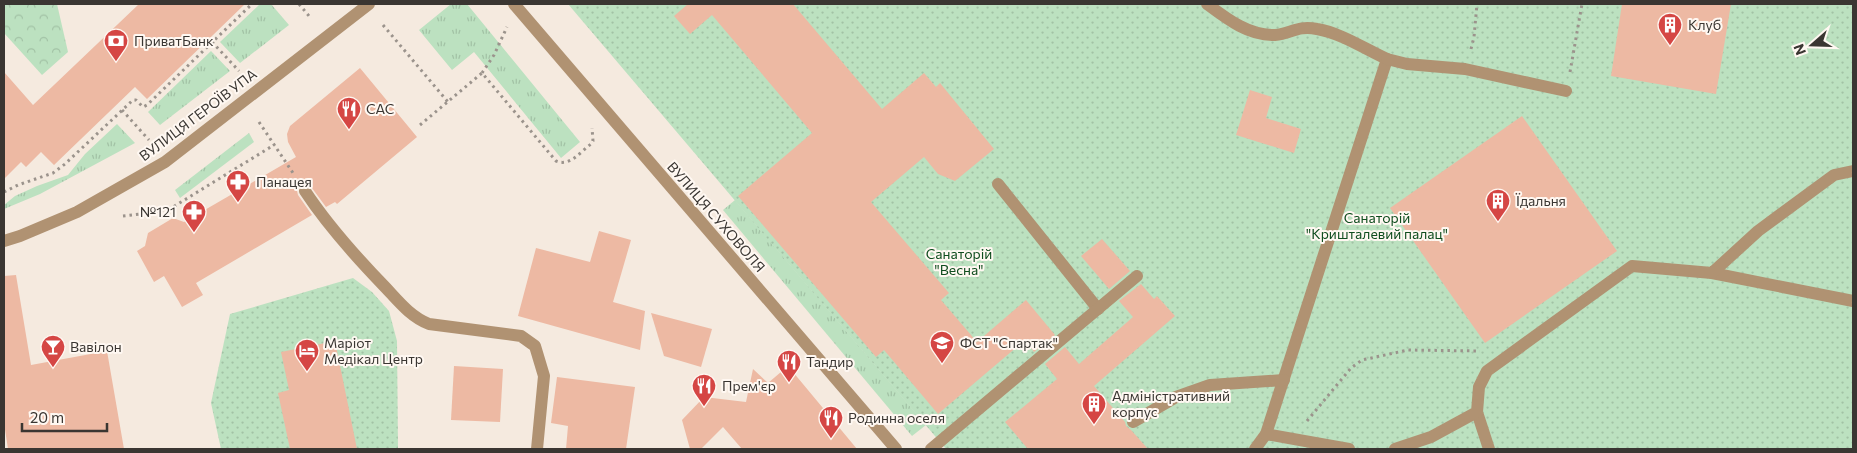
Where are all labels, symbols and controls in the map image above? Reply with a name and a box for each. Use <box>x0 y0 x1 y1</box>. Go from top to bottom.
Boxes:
building icon: Клуб <box>1657 12 1683 46</box>
place label: Клуб <box>1688 16 1721 33</box>
north arrow <box>1787 20 1837 70</box>
bank icon: ПриватБанк <box>103 28 129 62</box>
place label: ПриватБанк <box>134 32 214 49</box>
text: N <box>1790 42 1809 57</box>
street label: ВУЛИЦЯ ГЕРОЇВ УПА <box>136 65 260 164</box>
restaurant icon: САС <box>336 96 362 130</box>
place label: САС <box>366 100 394 117</box>
street label: ВУЛИЦЯ СУХОВОЛЯ <box>664 158 769 275</box>
pharmacy icon: Панацея <box>225 169 251 203</box>
place label: Панацея <box>256 173 312 190</box>
building icon: Їдальня <box>1485 188 1511 222</box>
place label: Їдальня <box>1515 192 1566 209</box>
pharmacy icon: №121 <box>181 199 207 233</box>
place label: №121 <box>140 203 176 220</box>
park label: Санаторій "Кришталевий палац" <box>1306 209 1448 242</box>
park label: Санаторій "Весна" <box>926 245 992 278</box>
school or university icon: ФСТ "Спартак" <box>929 330 955 364</box>
bar icon: Вавілон <box>40 334 66 368</box>
place label: Маріот Медікал Центр <box>324 334 423 367</box>
place label: ФСТ "Спартак" <box>960 334 1058 351</box>
place label: Вавілон <box>70 338 122 355</box>
hotel icon: Маріот Медікал Центр <box>294 338 320 372</box>
restaurant icon: Тандир <box>776 349 802 383</box>
place label: Тандир <box>806 353 853 370</box>
restaurant icon: Прем'єр <box>691 373 717 407</box>
place label: Прем'єр <box>722 377 776 394</box>
place label: Адміністративний корпус <box>1112 387 1230 420</box>
building icon: Адміністративний корпус <box>1081 391 1107 425</box>
scale bar <box>22 400 108 432</box>
restaurant icon: Родинна оселя <box>818 405 844 439</box>
text: 20 m <box>30 408 64 426</box>
place label: Родинна оселя <box>848 409 945 426</box>

